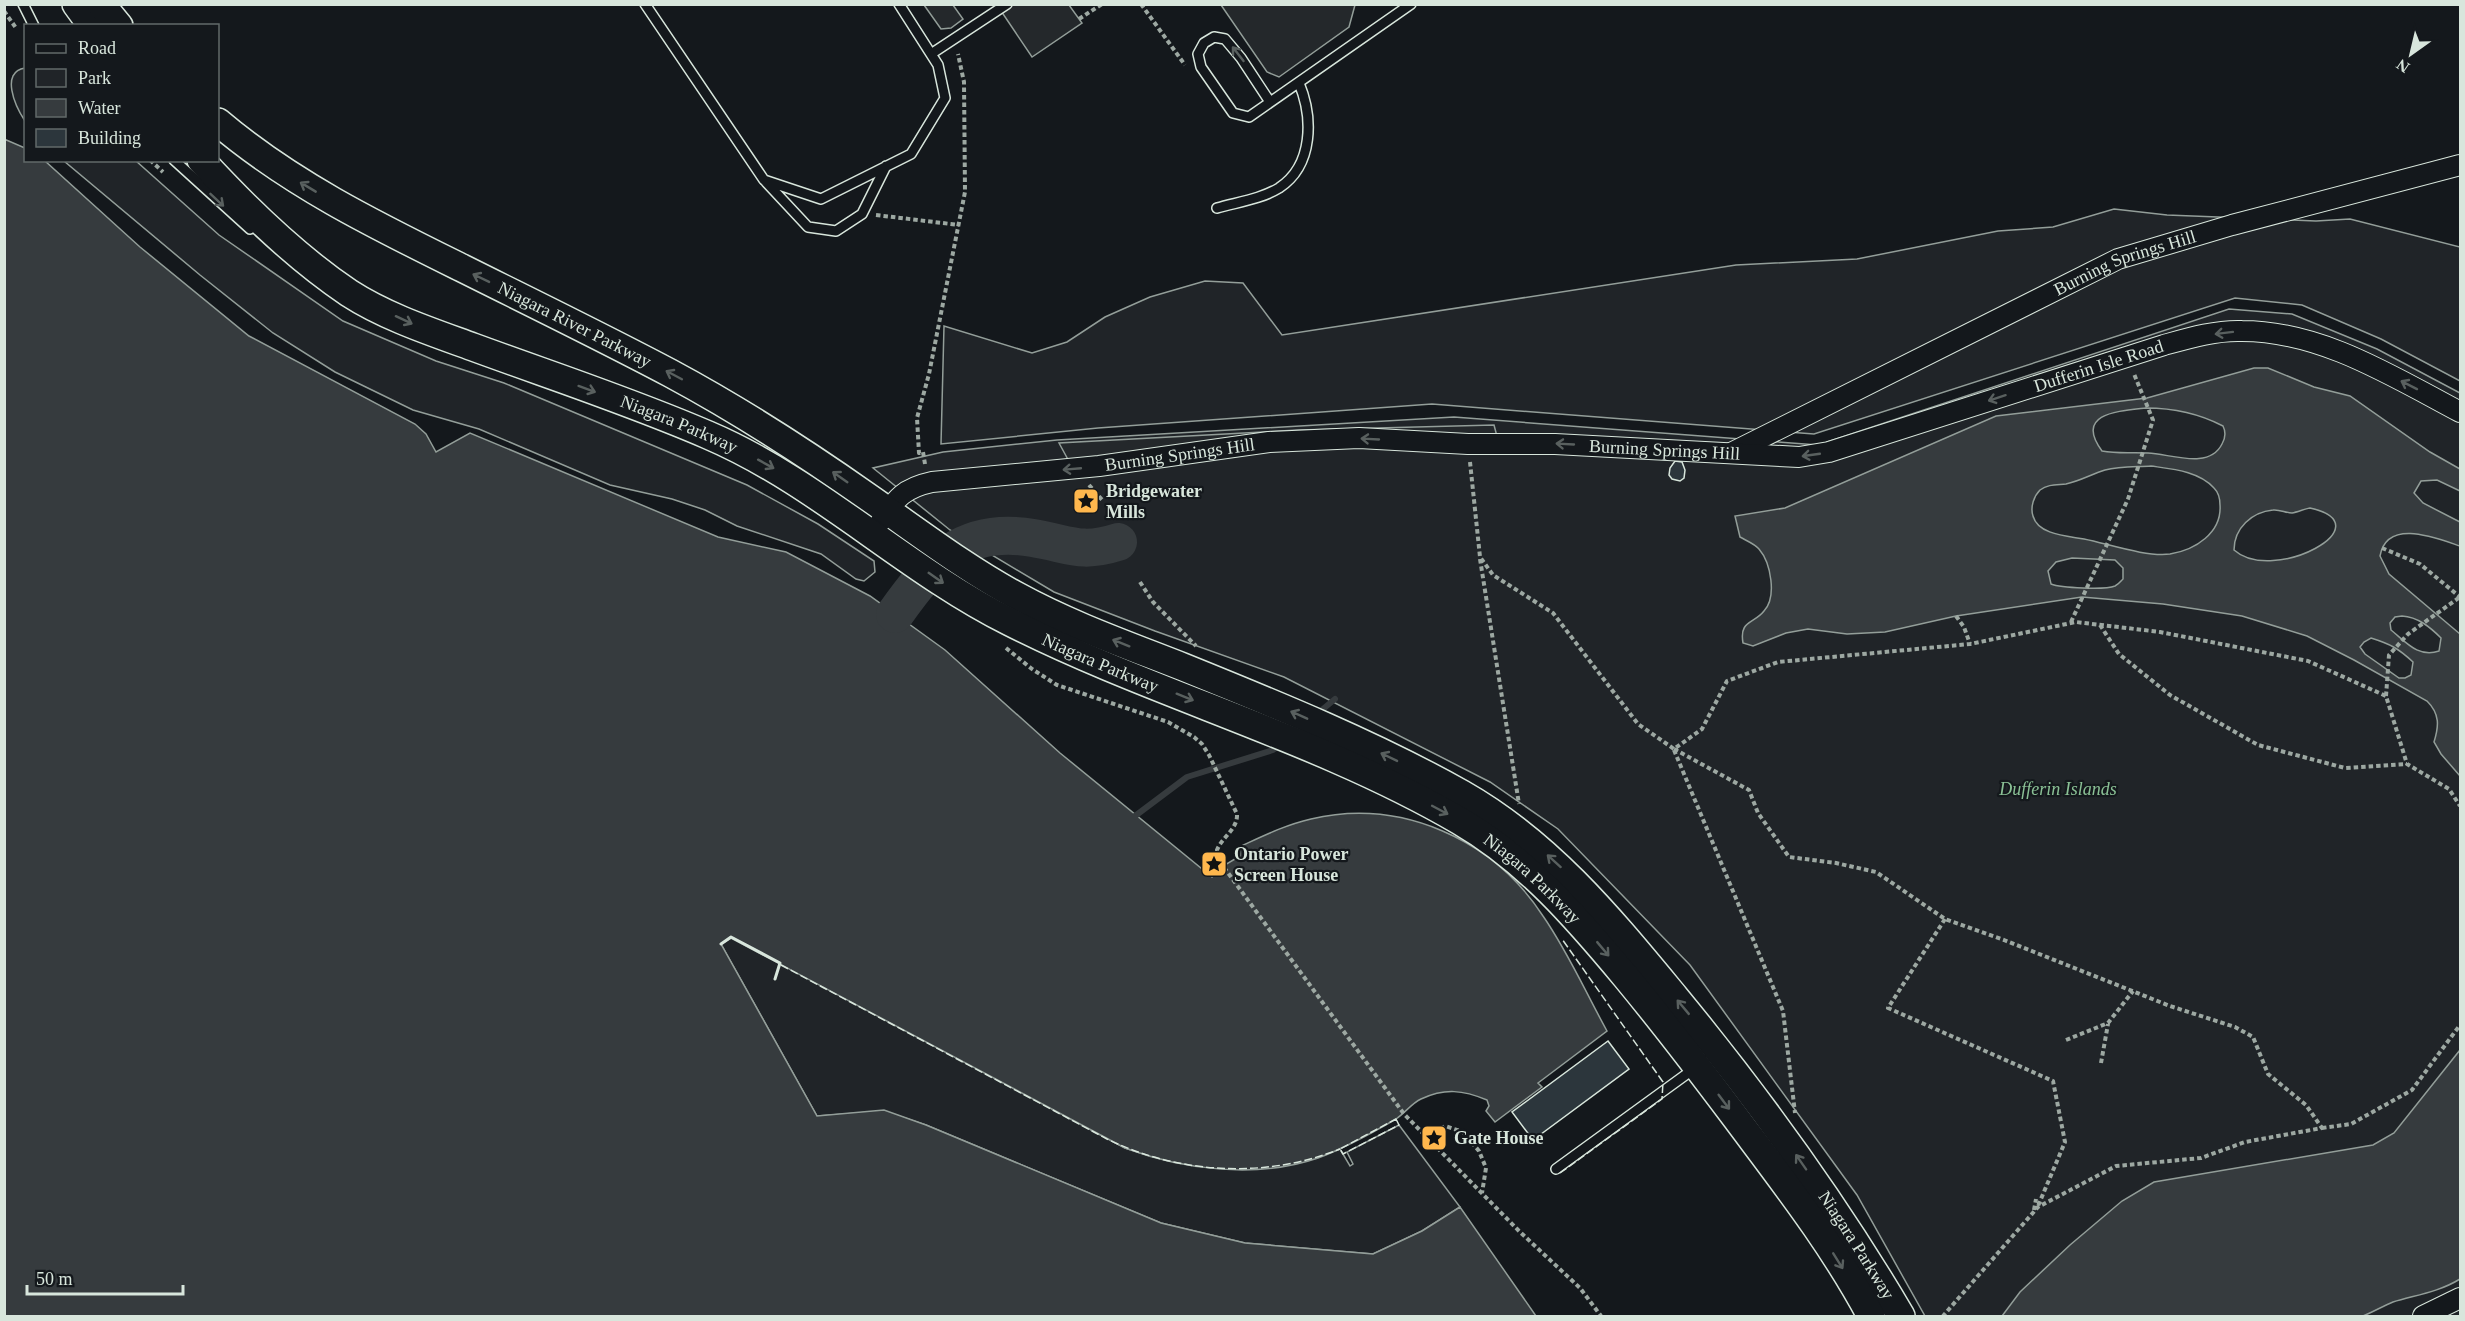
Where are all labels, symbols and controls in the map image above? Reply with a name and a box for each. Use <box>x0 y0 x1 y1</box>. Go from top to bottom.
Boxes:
legend <box>24 24 219 162</box>
north arrow <box>2381 24 2441 84</box>
text: Road <box>78 38 116 58</box>
one-way arrow <box>1231 46 1244 62</box>
text: N <box>2393 55 2412 76</box>
text: Park <box>78 68 111 88</box>
text: Water <box>78 98 121 118</box>
text: Building <box>78 128 141 148</box>
one-way arrow <box>300 181 317 193</box>
one-way arrow <box>209 193 224 207</box>
street label: Burning Springs Hill <box>2051 226 2198 300</box>
one-way arrow <box>472 271 490 283</box>
street label: Niagara River Parkway <box>495 278 655 371</box>
one-way arrow <box>395 314 413 326</box>
one-way arrow <box>2215 327 2235 338</box>
street label: Dufferin Isle Road <box>2031 336 2166 396</box>
one-way arrow <box>665 369 683 380</box>
one-way arrow <box>2400 379 2418 390</box>
one-way arrow <box>577 384 595 395</box>
street label: Niagara Parkway <box>618 391 741 457</box>
one-way arrow <box>1988 394 2007 405</box>
one-way arrow <box>1361 433 1381 444</box>
street label: Burning Springs Hill <box>1104 434 1256 475</box>
street label: Burning Springs Hill <box>1589 436 1741 464</box>
one-way arrow <box>1556 439 1576 450</box>
one-way arrow <box>1801 449 1821 460</box>
one-way arrow <box>757 458 774 470</box>
one-way arrow <box>1063 464 1083 475</box>
one-way arrow <box>832 471 848 483</box>
place label: Bridgewater Mills <box>1106 481 1202 522</box>
place icon: Bridgewater Mills <box>1071 486 1101 516</box>
one-way arrow <box>927 572 944 584</box>
street label: Niagara Parkway <box>1039 629 1161 696</box>
one-way arrow <box>1112 636 1131 647</box>
one-way arrow <box>1176 692 1194 703</box>
one-way arrow <box>1291 709 1309 721</box>
one-way arrow <box>1381 751 1399 763</box>
park label: Dufferin Islands <box>1998 779 2117 799</box>
one-way arrow <box>1431 805 1449 816</box>
street label: Niagara Parkway <box>1480 829 1585 928</box>
place label: Ontario Power Screen House <box>1234 844 1348 885</box>
place icon: Ontario Power Screen House <box>1199 849 1229 879</box>
one-way arrow <box>1546 854 1561 868</box>
one-way arrow <box>1597 941 1610 957</box>
one-way arrow <box>1676 999 1689 1015</box>
one-way arrow <box>1718 1094 1731 1110</box>
place icon: Gate House <box>1419 1123 1449 1153</box>
place label: Gate House <box>1454 1128 1544 1148</box>
one-way arrow <box>1795 1154 1807 1170</box>
street label: Niagara Parkway <box>1814 1187 1899 1303</box>
one-way arrow <box>1832 1252 1844 1269</box>
scale bar <box>27 1258 183 1296</box>
text: 50 m <box>36 1269 73 1289</box>

